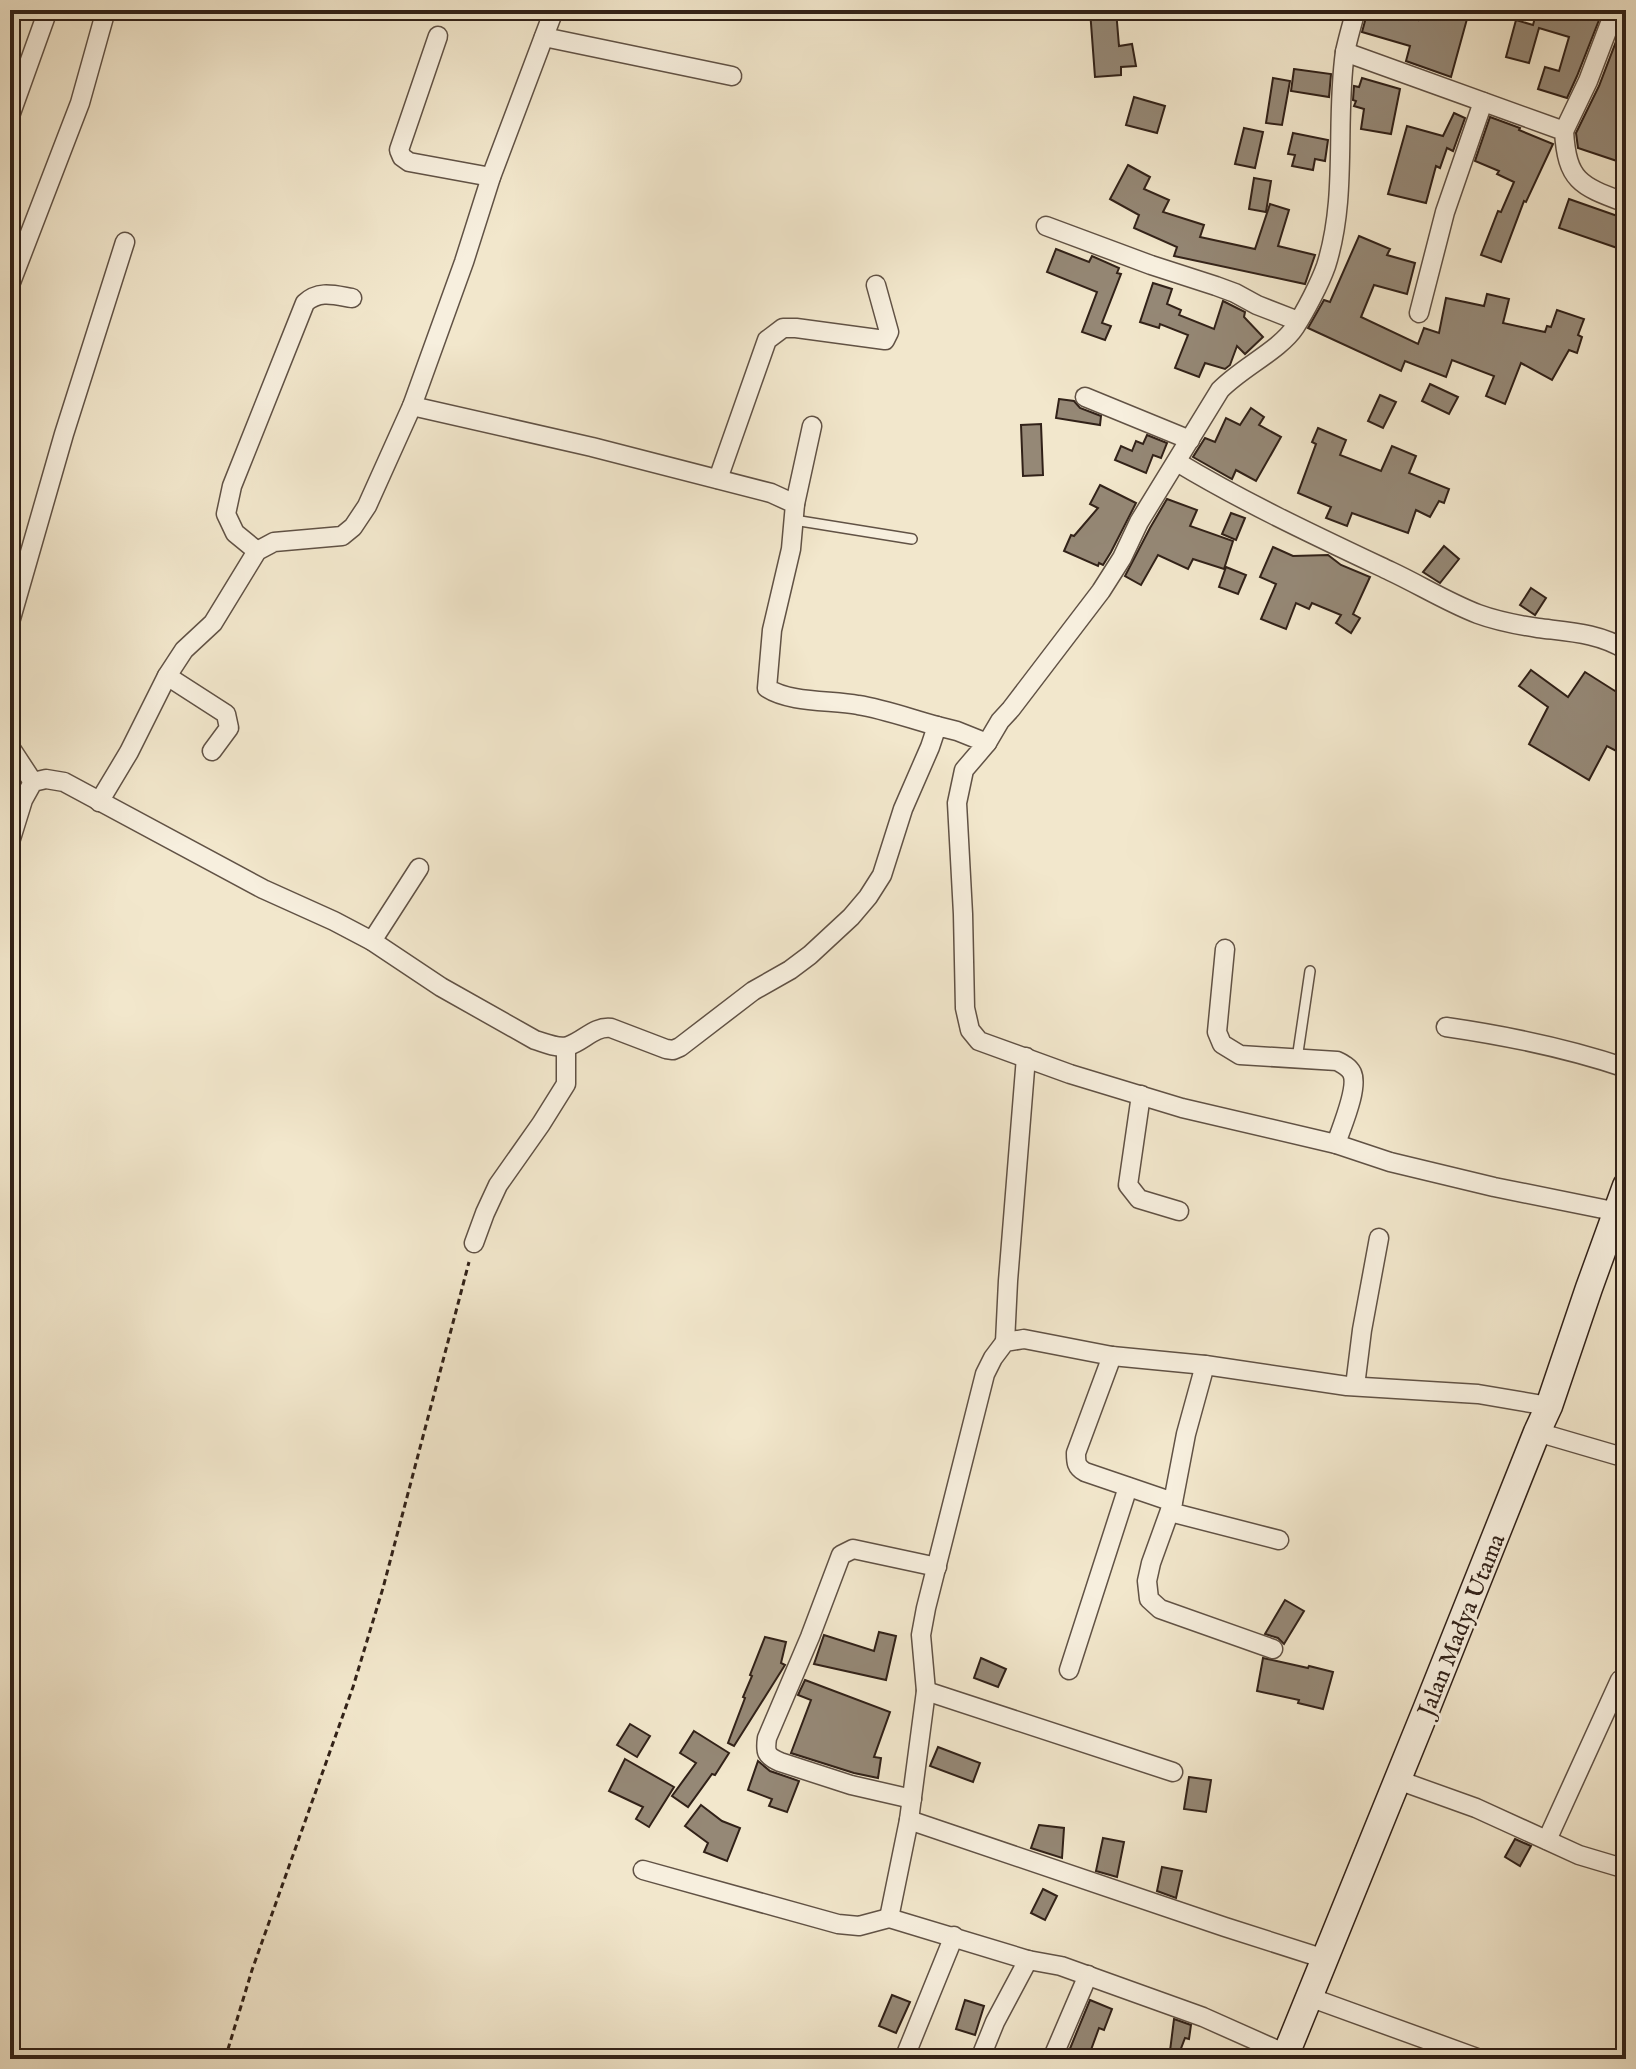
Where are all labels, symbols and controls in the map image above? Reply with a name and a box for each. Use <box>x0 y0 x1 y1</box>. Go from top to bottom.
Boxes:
street label: Jalan Madya Utama <box>1410 1529 1513 1724</box>

